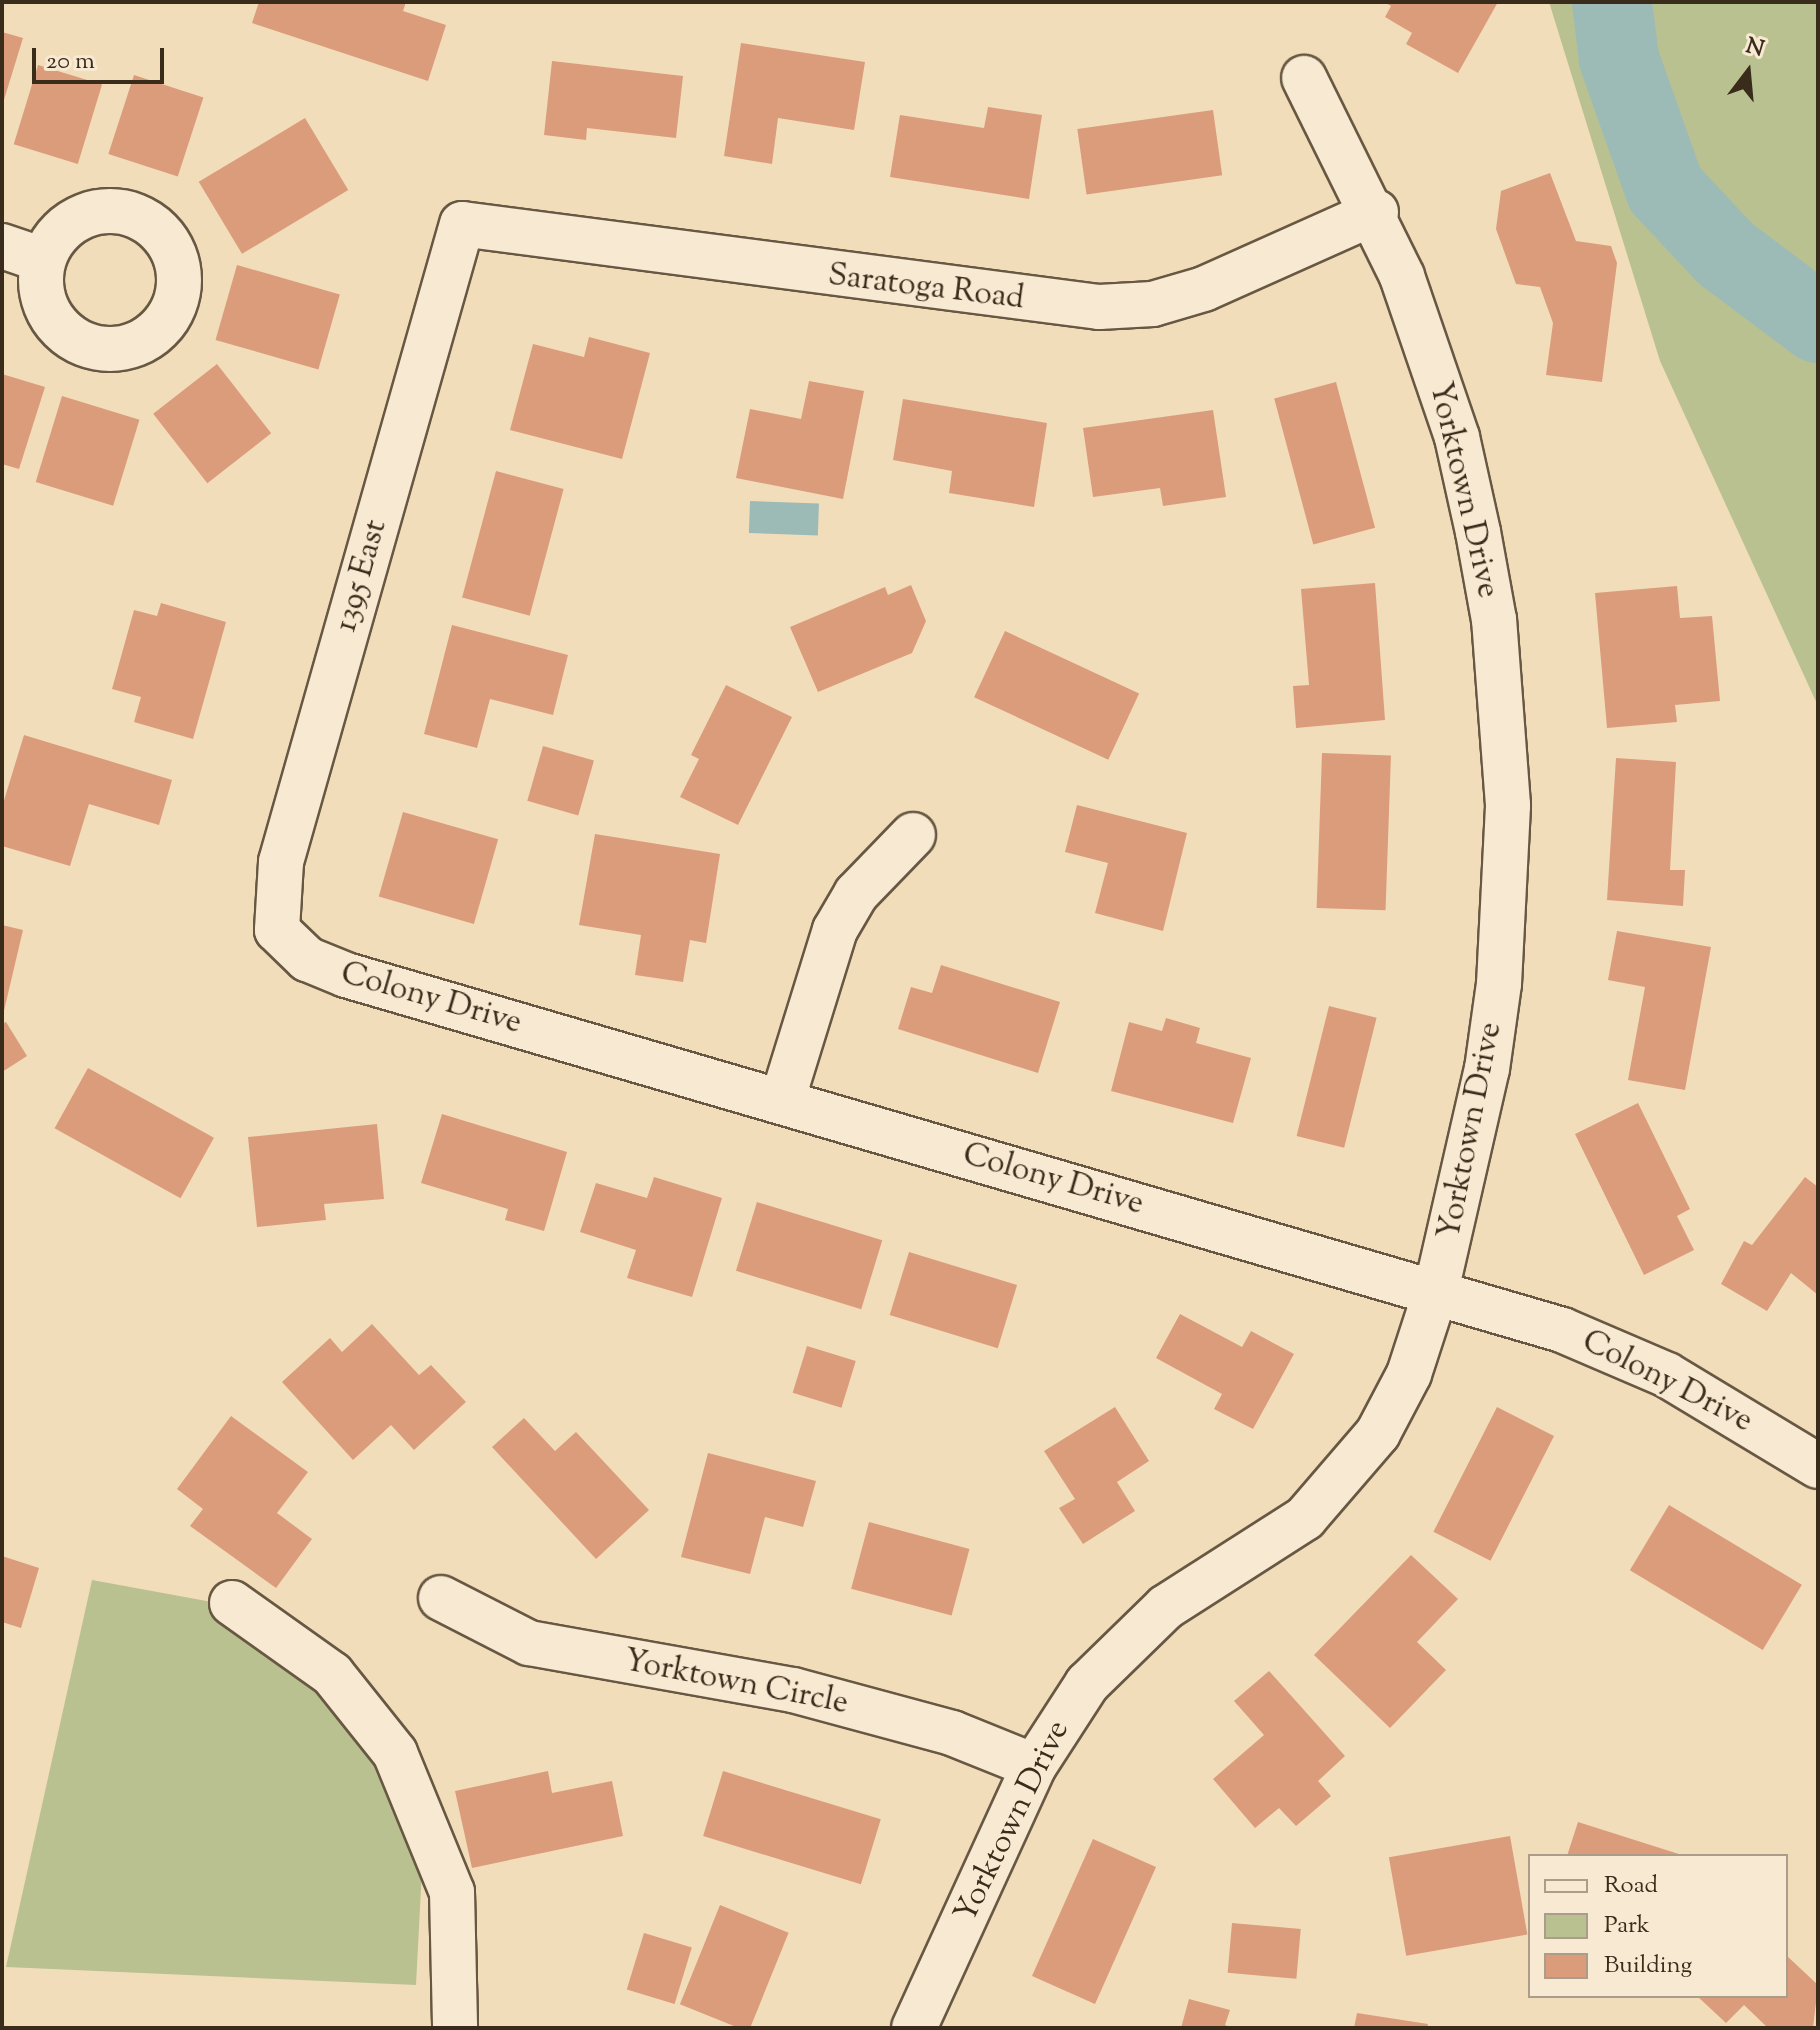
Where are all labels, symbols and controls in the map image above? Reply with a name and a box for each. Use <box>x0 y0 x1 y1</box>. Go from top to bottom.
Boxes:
text: N <box>1742 31 1767 67</box>
scale bar <box>36 32 168 82</box>
north arrow <box>1708 32 1788 112</box>
text: 20 m <box>46 45 95 79</box>
street label: Saratoga Road <box>826 257 1026 319</box>
street label: Yorktown Drive <box>1420 378 1506 602</box>
street label: 1395 East <box>328 516 396 636</box>
street label: Colony Drive <box>336 955 526 1043</box>
street label: Yorktown Drive <box>1431 1019 1511 1243</box>
street label: Colony Drive <box>958 1136 1148 1224</box>
street label: Colony Drive <box>1575 1323 1759 1441</box>
street label: Yorktown Circle <box>621 1642 851 1724</box>
street label: Yorktown Drive <box>947 1715 1079 1929</box>
legend <box>1528 1854 1788 1998</box>
text: Road <box>1604 1869 1658 1903</box>
text: Park <box>1604 1909 1650 1943</box>
text: Building <box>1604 1949 1692 1983</box>

